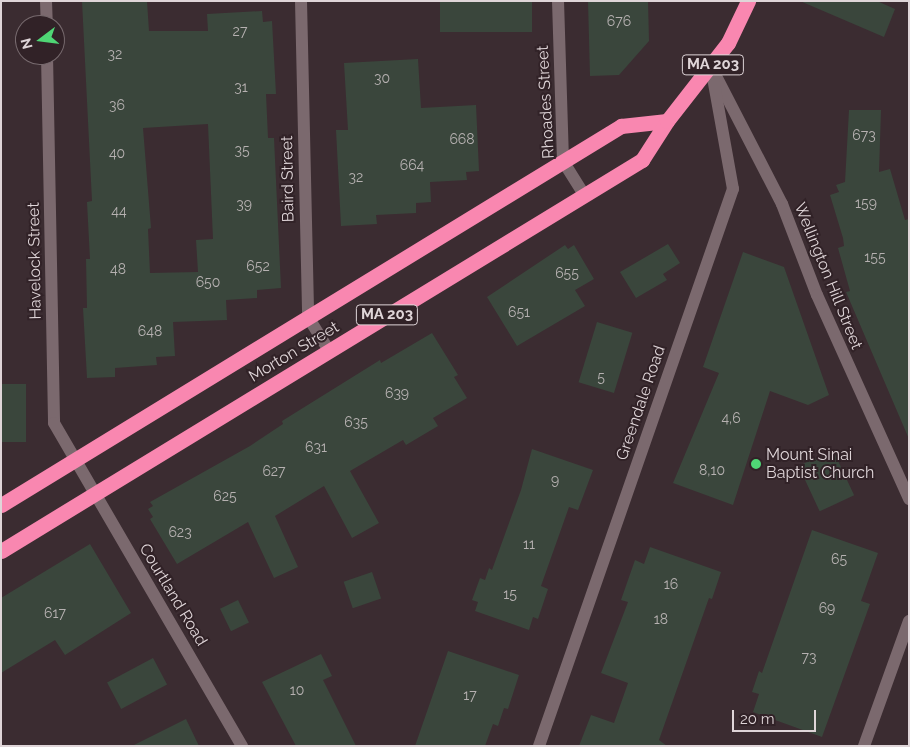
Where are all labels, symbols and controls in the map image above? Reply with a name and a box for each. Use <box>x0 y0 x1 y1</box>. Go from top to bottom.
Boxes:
house number: 676 <box>607 13 631 29</box>
north arrow <box>15 15 65 65</box>
house number: 27 <box>233 23 247 39</box>
text: N <box>17 36 36 51</box>
street label: Rhoades Street <box>533 45 559 159</box>
house number: 32 <box>108 46 122 62</box>
road number: MA 203 <box>680 52 746 78</box>
house number: 30 <box>374 70 390 86</box>
house number: 31 <box>234 79 248 95</box>
house number: 36 <box>109 97 125 113</box>
house number: 673 <box>852 127 876 143</box>
house number: 668 <box>449 131 475 147</box>
street label: Baird Street <box>278 136 298 222</box>
house number: 35 <box>234 142 250 158</box>
house number: 40 <box>109 145 125 161</box>
house number: 664 <box>400 157 424 173</box>
house number: 32 <box>349 169 363 185</box>
house number: 159 <box>855 195 877 211</box>
house number: 39 <box>236 196 252 212</box>
street label: Wellington Hill Street <box>790 200 866 352</box>
street label: Havelock Street <box>24 202 46 320</box>
house number: 44 <box>111 203 127 219</box>
house number: 155 <box>864 249 886 265</box>
house number: 652 <box>246 258 270 274</box>
house number: 48 <box>110 261 126 277</box>
house number: 655 <box>555 265 579 281</box>
house number: 650 <box>196 274 220 290</box>
road number: MA 203 <box>354 302 420 328</box>
house number: 651 <box>508 304 530 320</box>
street label: Morton Street <box>246 318 342 386</box>
house number: 648 <box>138 323 162 339</box>
street label: Greendale Road <box>612 343 670 463</box>
house number: 5 <box>597 369 605 385</box>
house number: 639 <box>385 385 409 401</box>
house number: 4,6 <box>721 410 741 426</box>
house number: 635 <box>344 414 368 430</box>
house number: 631 <box>305 439 327 455</box>
place label: Mount Sinai Baptist Church <box>766 445 874 483</box>
marker: Mount Sinai Baptist Church <box>750 458 762 470</box>
house number: 8,10 <box>699 462 725 478</box>
house number: 627 <box>262 463 286 479</box>
house number: 9 <box>551 472 559 488</box>
house number: 625 <box>213 488 237 504</box>
house number: 623 <box>168 524 192 540</box>
house number: 11 <box>523 536 535 552</box>
street label: Courtland Road <box>135 540 211 650</box>
house number: 65 <box>831 551 847 567</box>
house number: 16 <box>664 576 678 592</box>
house number: 15 <box>503 586 517 602</box>
house number: 69 <box>819 600 835 616</box>
house number: 617 <box>44 605 66 621</box>
house number: 18 <box>654 611 668 627</box>
house number: 73 <box>802 649 816 665</box>
house number: 10 <box>290 682 304 698</box>
house number: 17 <box>463 687 477 703</box>
scale bar <box>735 700 819 732</box>
text: 20 m <box>740 710 775 728</box>

